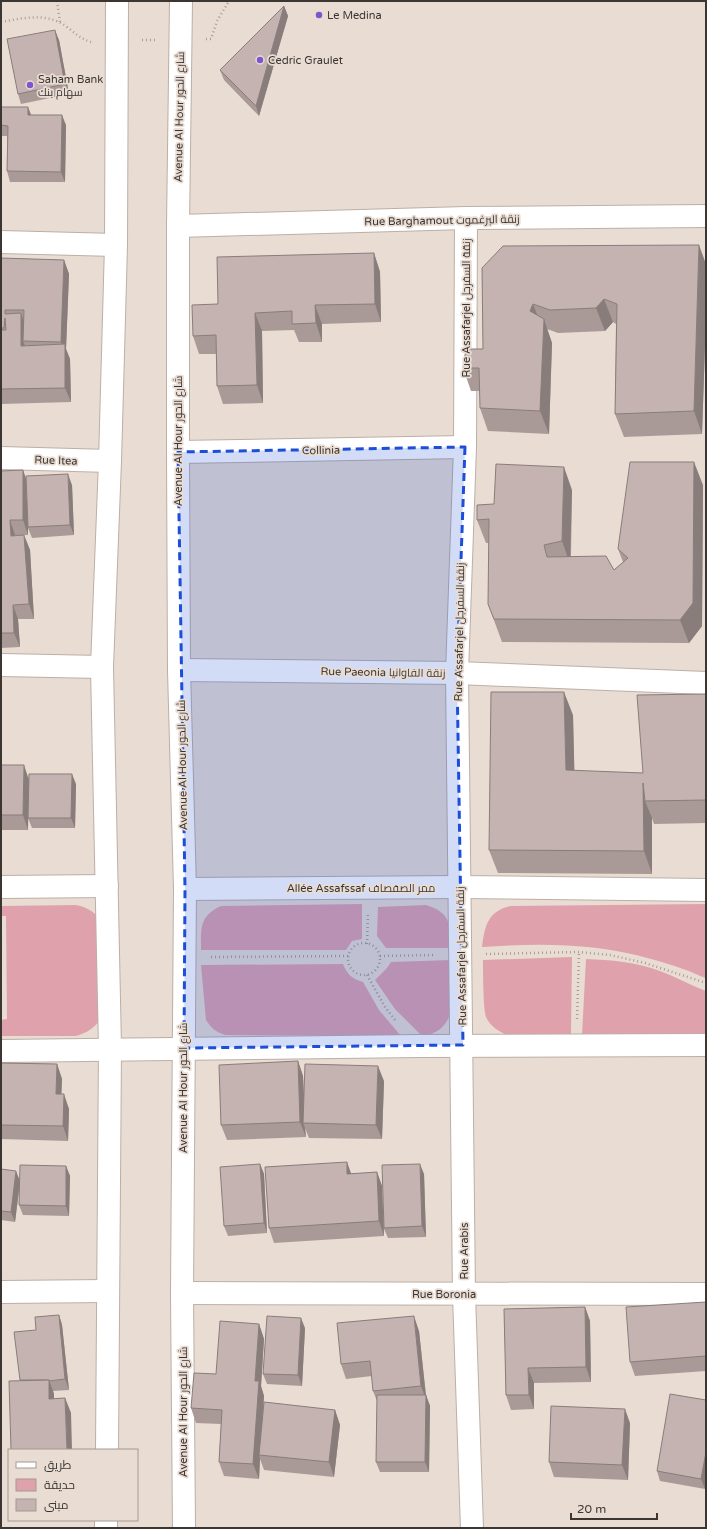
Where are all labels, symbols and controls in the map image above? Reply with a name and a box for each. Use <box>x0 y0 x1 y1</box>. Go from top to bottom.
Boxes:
place label: Le Medina <box>327 9 382 22</box>
marker: Le Medina <box>314 10 324 20</box>
street label: Avenue Al Hour شارع الحور <box>172 52 188 182</box>
place label: Cedric Graulet <box>268 54 343 67</box>
marker: Cedric Graulet <box>255 55 265 65</box>
place label: Saham Bank سهام بنك <box>38 73 103 100</box>
marker: Saham Bank سهام بنك <box>25 80 35 90</box>
street label: Rue Barghamout زنقة البرغموت <box>364 213 520 228</box>
street label: Rue Assafarjel زنقة السفرجل <box>460 238 473 378</box>
street label: Avenue Al Hour شارع الحور <box>172 376 186 506</box>
street label: Collinia <box>302 444 340 457</box>
street label: Rue Itea <box>34 453 78 468</box>
street label: Rue Assafarjel زنقة السفرجل <box>452 562 467 702</box>
street label: Rue Paeonia زنقة الفاوانيا <box>320 665 446 680</box>
street label: Avenue Al Hour شارع الحور <box>175 700 191 830</box>
street label: Allée Assafssaf ممر الصفصاف <box>287 882 435 895</box>
street label: Rue Assafarjel زنقة السفرجل <box>454 886 469 1026</box>
street label: Avenue Al Hour شارع الحور <box>177 1023 191 1153</box>
street label: Rue Arabis <box>458 1222 471 1280</box>
street label: Rue Boronia <box>412 1288 476 1301</box>
street label: Avenue Al Hour شارع الحور <box>177 1347 191 1477</box>
legend <box>8 1449 138 1521</box>
text: طريق <box>44 1458 72 1472</box>
text: حديقة <box>44 1478 75 1492</box>
scale bar <box>571 1495 657 1521</box>
text: مبنى <box>44 1498 69 1512</box>
text: 20 m <box>577 1502 606 1516</box>

